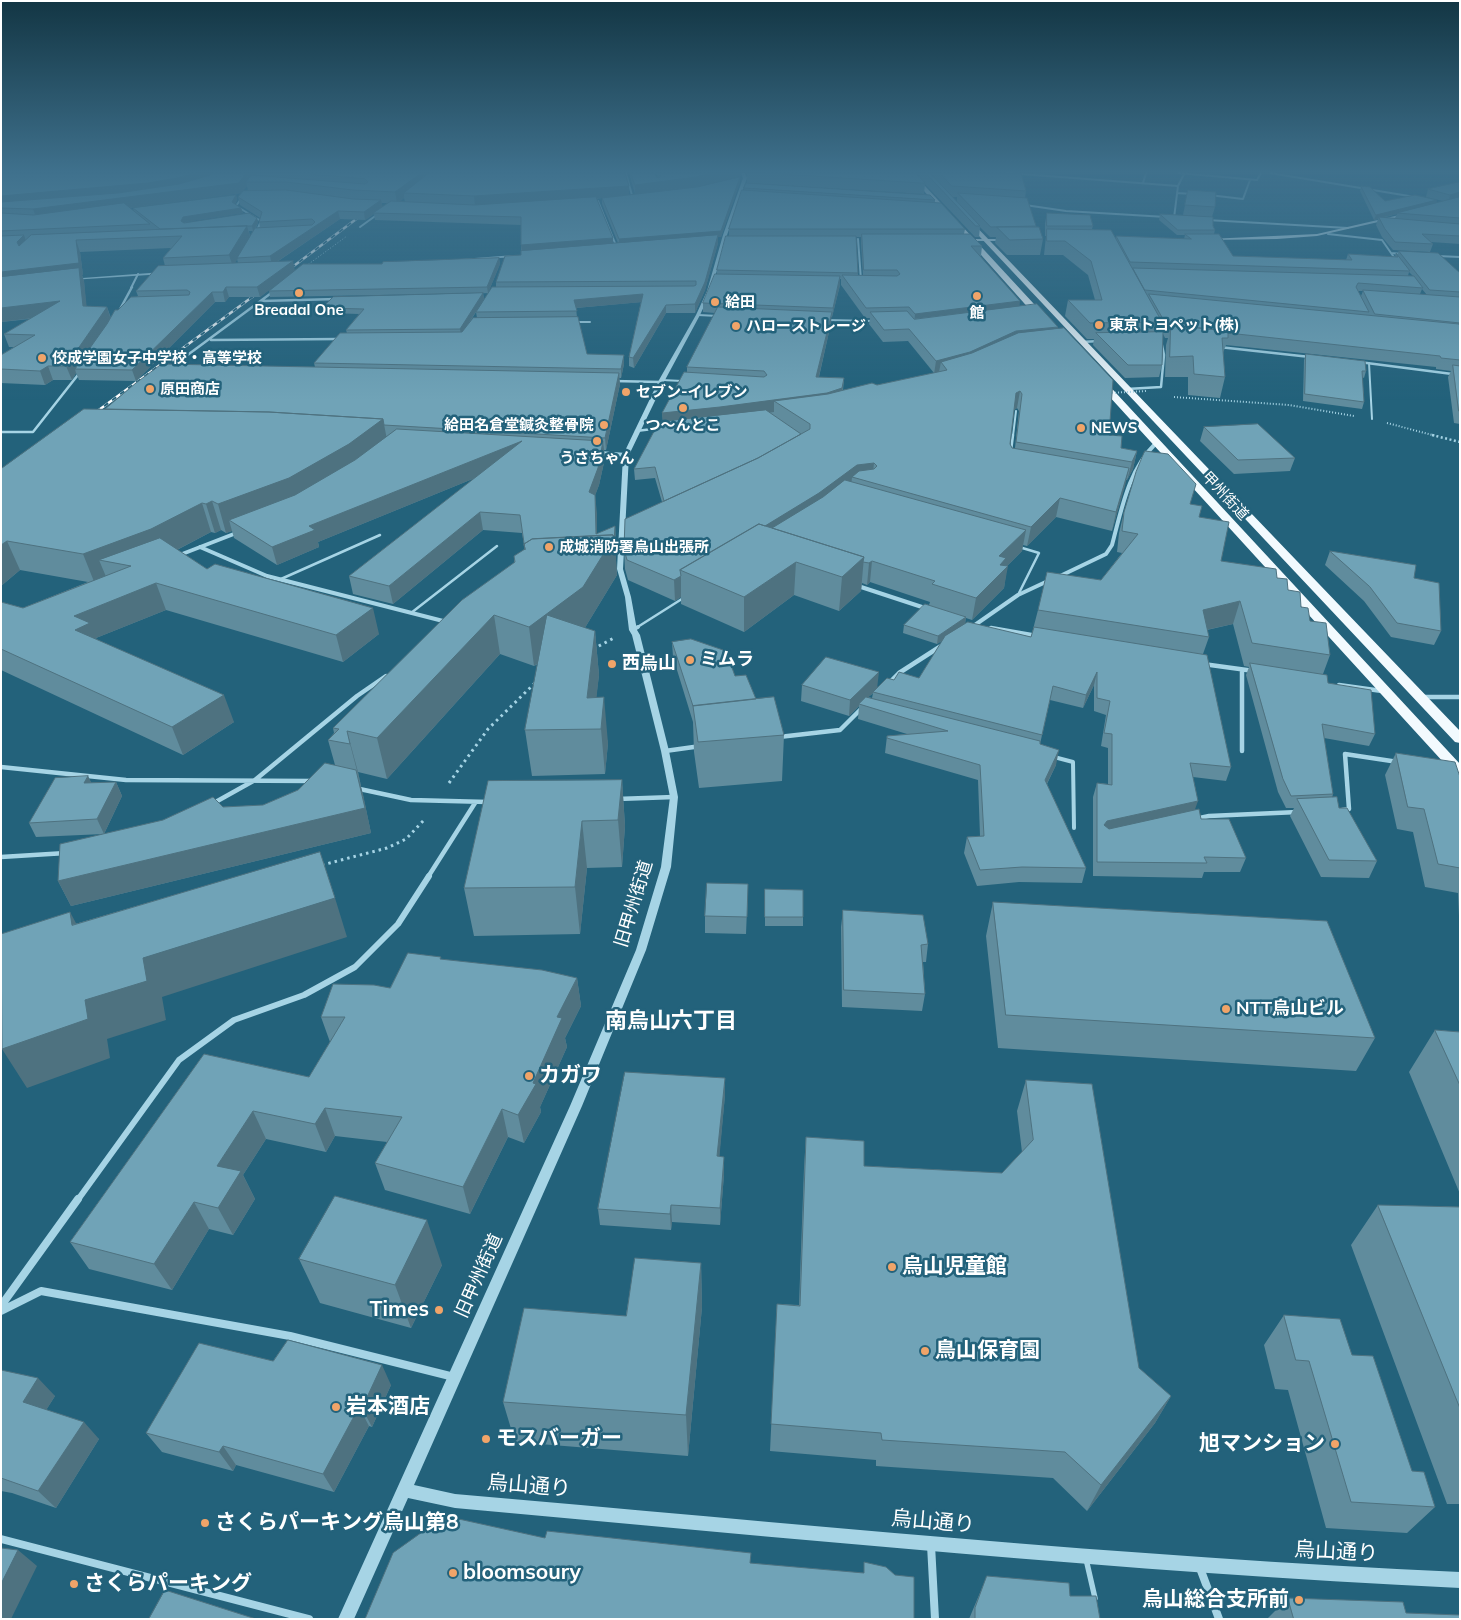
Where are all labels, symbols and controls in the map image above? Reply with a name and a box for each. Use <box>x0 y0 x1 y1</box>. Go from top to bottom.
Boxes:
marker: Breadal One <box>293 287 305 299</box>
marker: 館 <box>971 290 983 302</box>
place label: 給田 <box>725 293 755 311</box>
marker: 給田 <box>709 296 721 308</box>
place label: Breadal One <box>254 301 344 319</box>
place label: 館 <box>970 304 984 322</box>
place label: 東京トヨペット(株) <box>1109 316 1240 334</box>
place label: ハローストレージ <box>746 317 866 335</box>
marker: 東京トヨペット(株) <box>1093 319 1105 331</box>
marker: ハローストレージ <box>730 320 742 332</box>
place label: 佼成学園女子中学校・高等学校 <box>52 349 262 367</box>
marker: 佼成学園女子中学校・高等学校 <box>36 352 48 364</box>
place label: 原田商店 <box>160 380 220 398</box>
marker: 原田商店 <box>144 383 156 395</box>
place label: セブン-イレブン <box>636 383 748 401</box>
marker: セブン-イレブン <box>620 386 632 398</box>
marker: つ～んとこ <box>677 402 689 414</box>
place label: 給田名倉堂鍼灸整骨院 <box>444 416 594 434</box>
place label: つ～んとこ <box>646 416 720 434</box>
marker: 給田名倉堂鍼灸整骨院 <box>598 419 610 431</box>
place label: NEWS <box>1091 419 1137 437</box>
marker: NEWS <box>1075 422 1087 434</box>
marker: うさちゃん <box>591 435 603 447</box>
place label: うさちゃん <box>560 449 634 467</box>
street label: 甲州街道 <box>1198 468 1252 524</box>
place label: 成城消防署烏山出張所 <box>559 538 709 556</box>
marker: 成城消防署烏山出張所 <box>543 541 555 553</box>
place label: ミムラ <box>700 649 754 671</box>
place label: 西烏山 <box>622 653 676 675</box>
marker: ミムラ <box>684 654 696 666</box>
marker: 西烏山 <box>606 658 618 670</box>
street label: 旧甲州街道 <box>611 858 657 950</box>
place label: NTT烏山ビル <box>1236 998 1344 1020</box>
marker: NTT烏山ビル <box>1220 1003 1232 1015</box>
district label: 南烏山六丁目 <box>605 1008 737 1034</box>
place label: カガワ <box>539 1063 602 1089</box>
marker: カガワ <box>523 1070 535 1082</box>
street label: 旧甲州街道 <box>451 1230 507 1322</box>
place label: 烏山児童館 <box>902 1254 1007 1280</box>
marker: 烏山児童館 <box>886 1261 898 1273</box>
place label: Times <box>370 1297 429 1323</box>
marker: Times <box>433 1304 445 1316</box>
place label: 鳥山保育園 <box>935 1338 1040 1364</box>
marker: 鳥山保育園 <box>919 1345 931 1357</box>
place label: 岩本酒店 <box>346 1394 430 1420</box>
marker: 岩本酒店 <box>330 1401 342 1413</box>
place label: モスバーガー <box>496 1426 622 1452</box>
place label: 旭マンション <box>1199 1431 1325 1457</box>
marker: モスバーガー <box>480 1433 492 1445</box>
marker: 旭マンション <box>1329 1438 1341 1450</box>
street label: 烏山通り <box>486 1470 572 1502</box>
street label: 烏山通り <box>890 1506 976 1538</box>
place label: さくらパーキング烏山第8 <box>215 1510 459 1536</box>
marker: さくらパーキング烏山第8 <box>199 1517 211 1529</box>
street label: 烏山通り <box>1293 1537 1379 1567</box>
place label: bloomsoury <box>463 1560 581 1586</box>
marker: bloomsoury <box>447 1567 459 1579</box>
place label: さくらパーキング <box>84 1571 252 1597</box>
marker: さくらパーキング <box>68 1578 80 1590</box>
place label: 烏山総合支所前 <box>1142 1587 1289 1613</box>
marker: 烏山総合支所前 <box>1293 1594 1305 1606</box>

